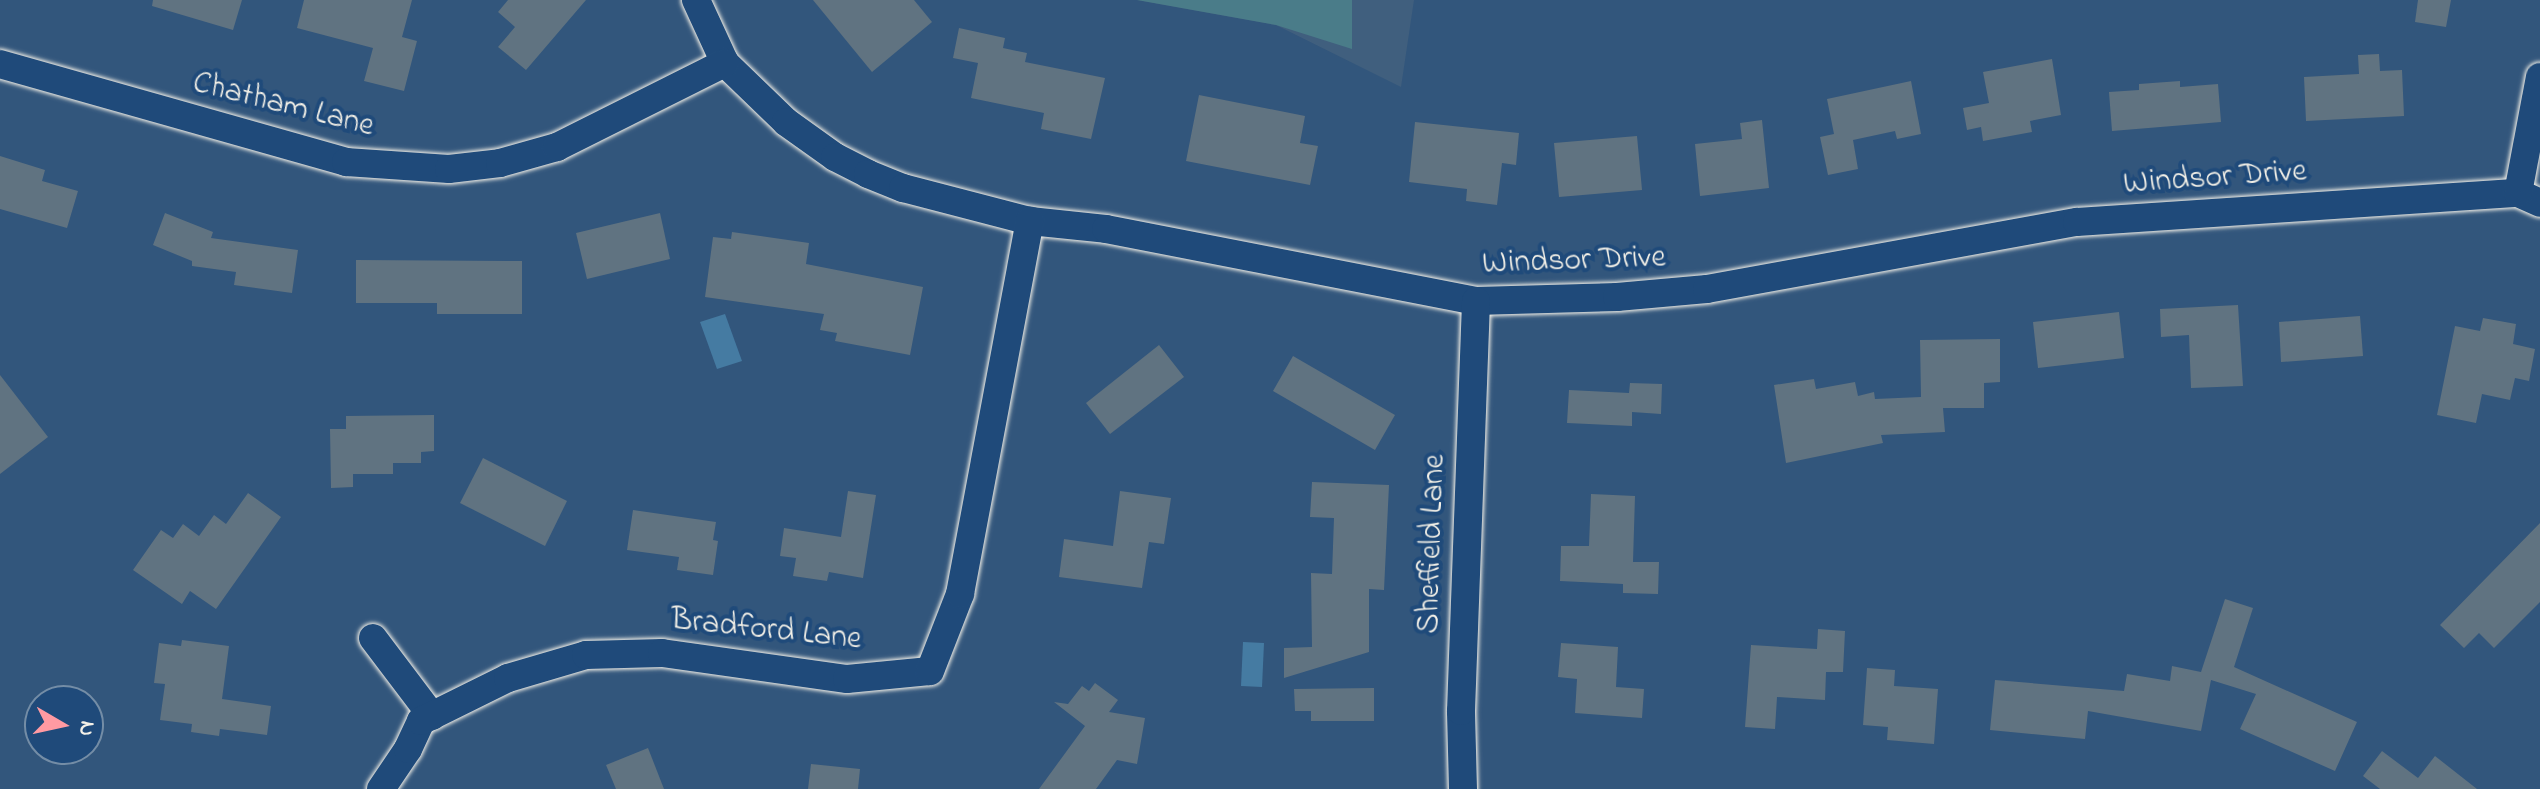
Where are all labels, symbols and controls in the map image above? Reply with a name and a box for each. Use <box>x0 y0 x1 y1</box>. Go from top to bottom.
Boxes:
street label: Chatham Lane <box>188 65 378 147</box>
street label: Windsor Drive <box>2122 153 2308 205</box>
street label: Windsor Drive <box>1482 240 1666 284</box>
street label: Sheffield Lane <box>1411 454 1455 634</box>
street label: Bradford Lane <box>669 602 863 660</box>
north arrow <box>24 685 104 765</box>
text: N <box>69 719 103 738</box>

